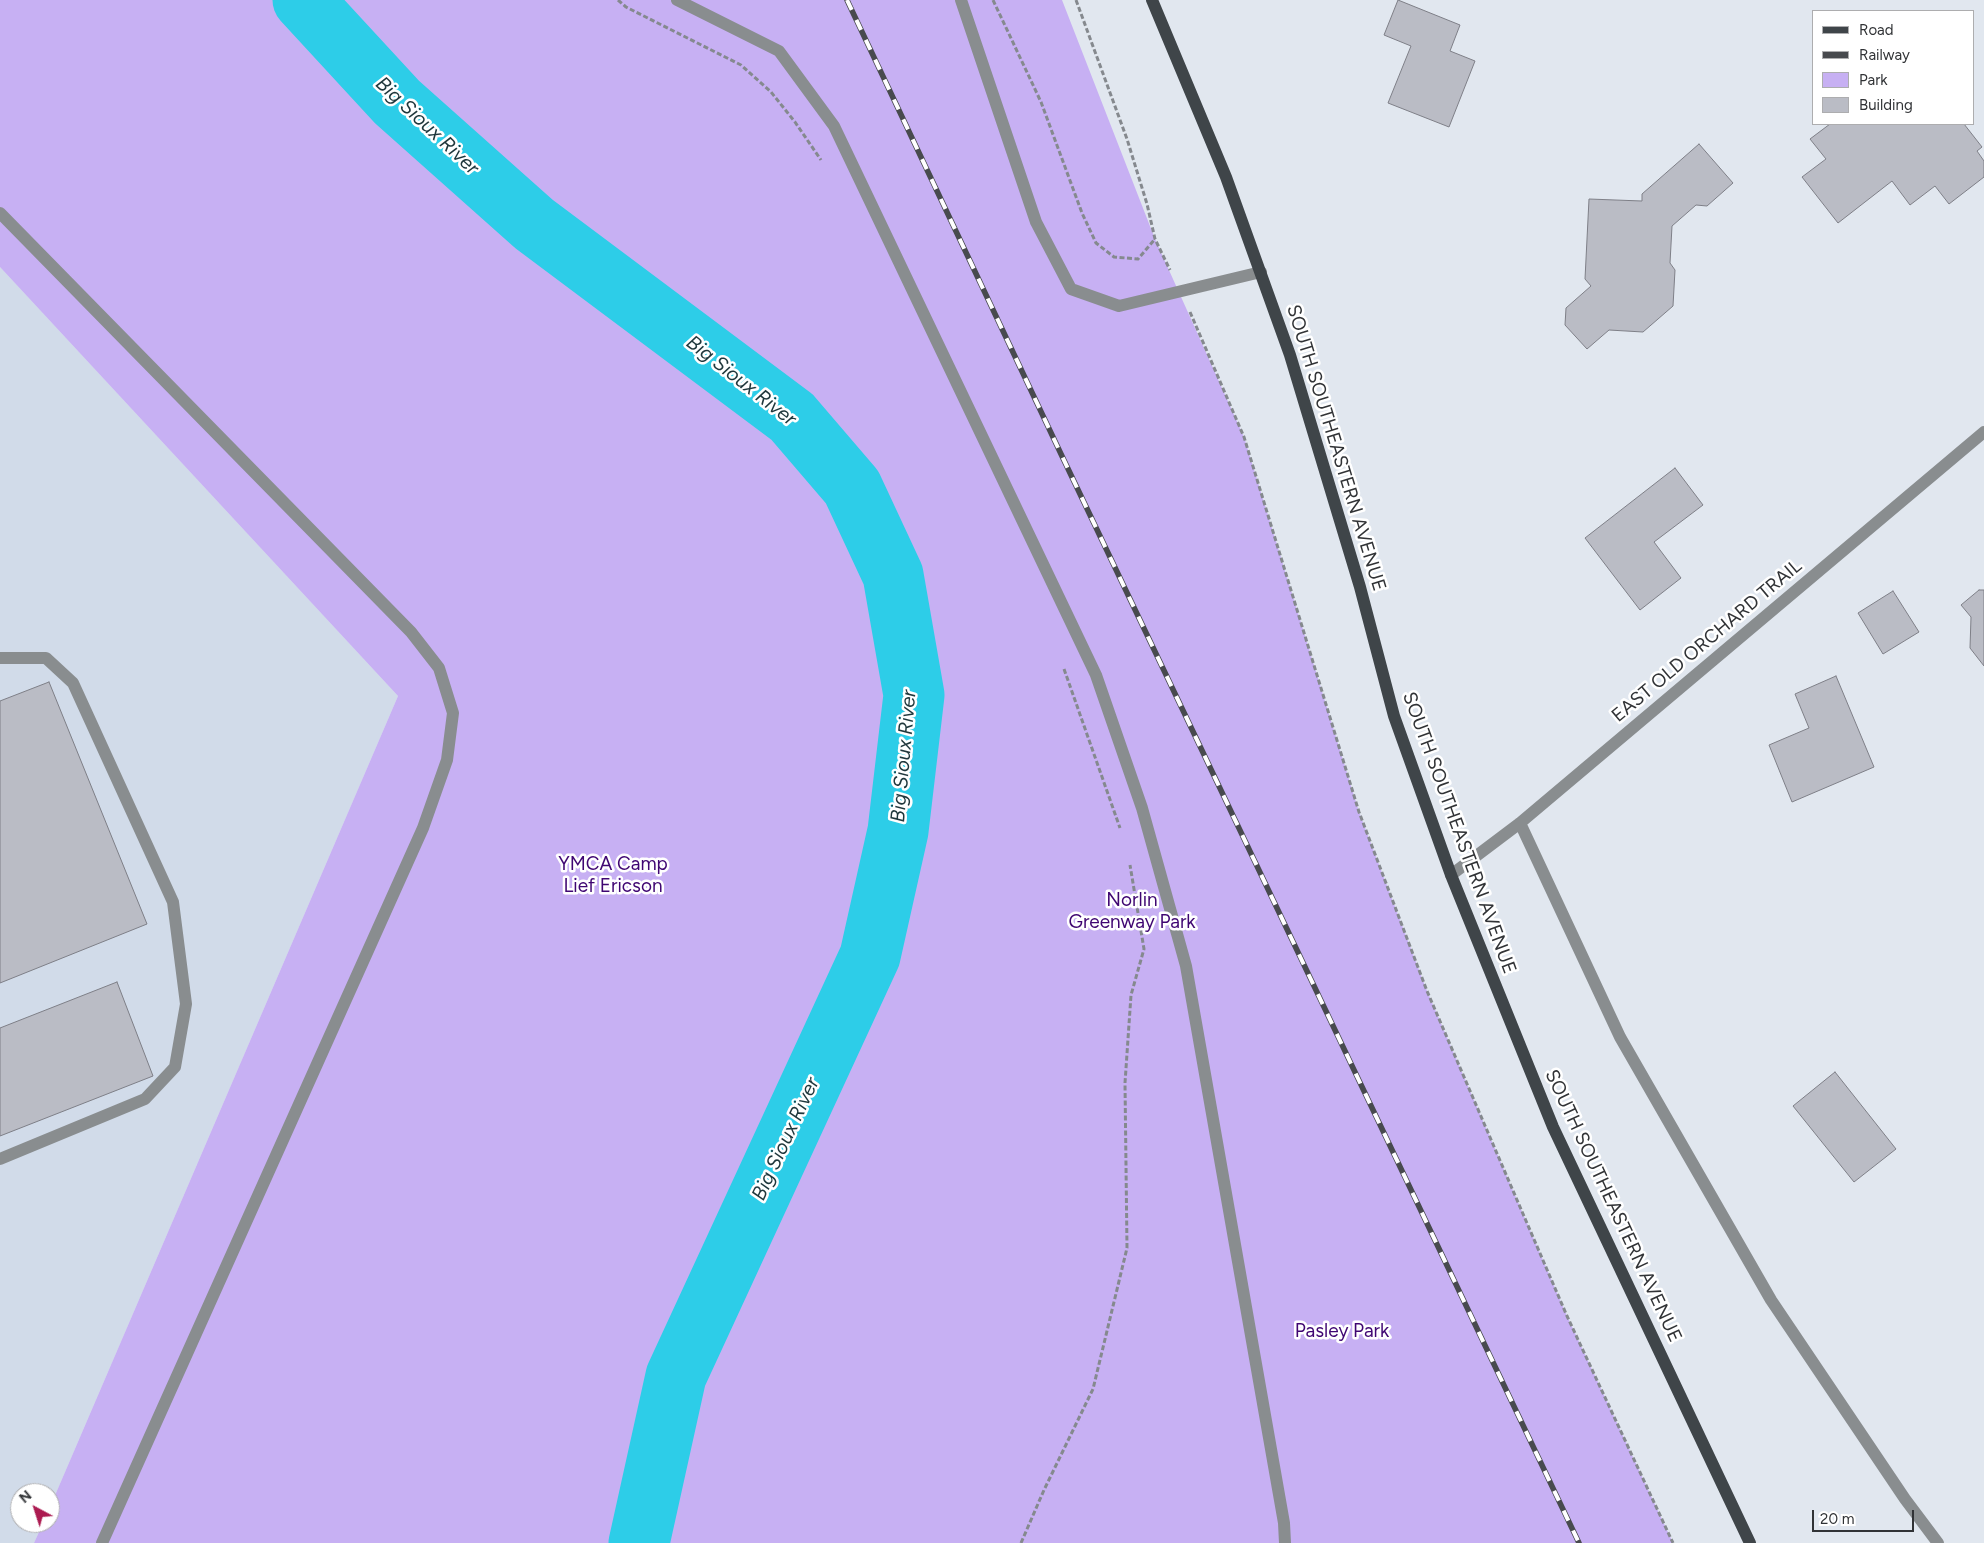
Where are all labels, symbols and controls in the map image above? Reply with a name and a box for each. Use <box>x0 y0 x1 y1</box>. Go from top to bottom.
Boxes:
legend <box>1812 10 1974 125</box>
text: Road <box>1859 21 1894 39</box>
text: Railway <box>1859 46 1910 64</box>
text: Park <box>1859 71 1888 89</box>
water label: Big Sioux River <box>370 72 484 180</box>
text: Building <box>1859 96 1913 114</box>
street label: SOUTH SOUTHEASTERN AVENUE <box>1282 302 1390 594</box>
water label: Big Sioux River <box>681 331 801 431</box>
street label: EAST OLD ORCHARD TRAIL <box>1607 555 1807 727</box>
water label: Big Sioux River <box>886 689 922 823</box>
street label: SOUTH SOUTHEASTERN AVENUE <box>1397 689 1521 977</box>
park label: YMCA Camp Lief Ericson <box>558 853 668 897</box>
park label: Norlin Greenway Park <box>1068 889 1196 933</box>
street label: SOUTH SOUTHEASTERN AVENUE <box>1540 1066 1686 1346</box>
water label: Big Sioux River <box>747 1074 825 1204</box>
park label: Pasley Park <box>1295 1320 1389 1342</box>
north arrow <box>10 1483 60 1533</box>
text: N <box>16 1487 35 1507</box>
scale bar <box>1814 1500 1916 1532</box>
text: 20 m <box>1820 1510 1854 1528</box>

